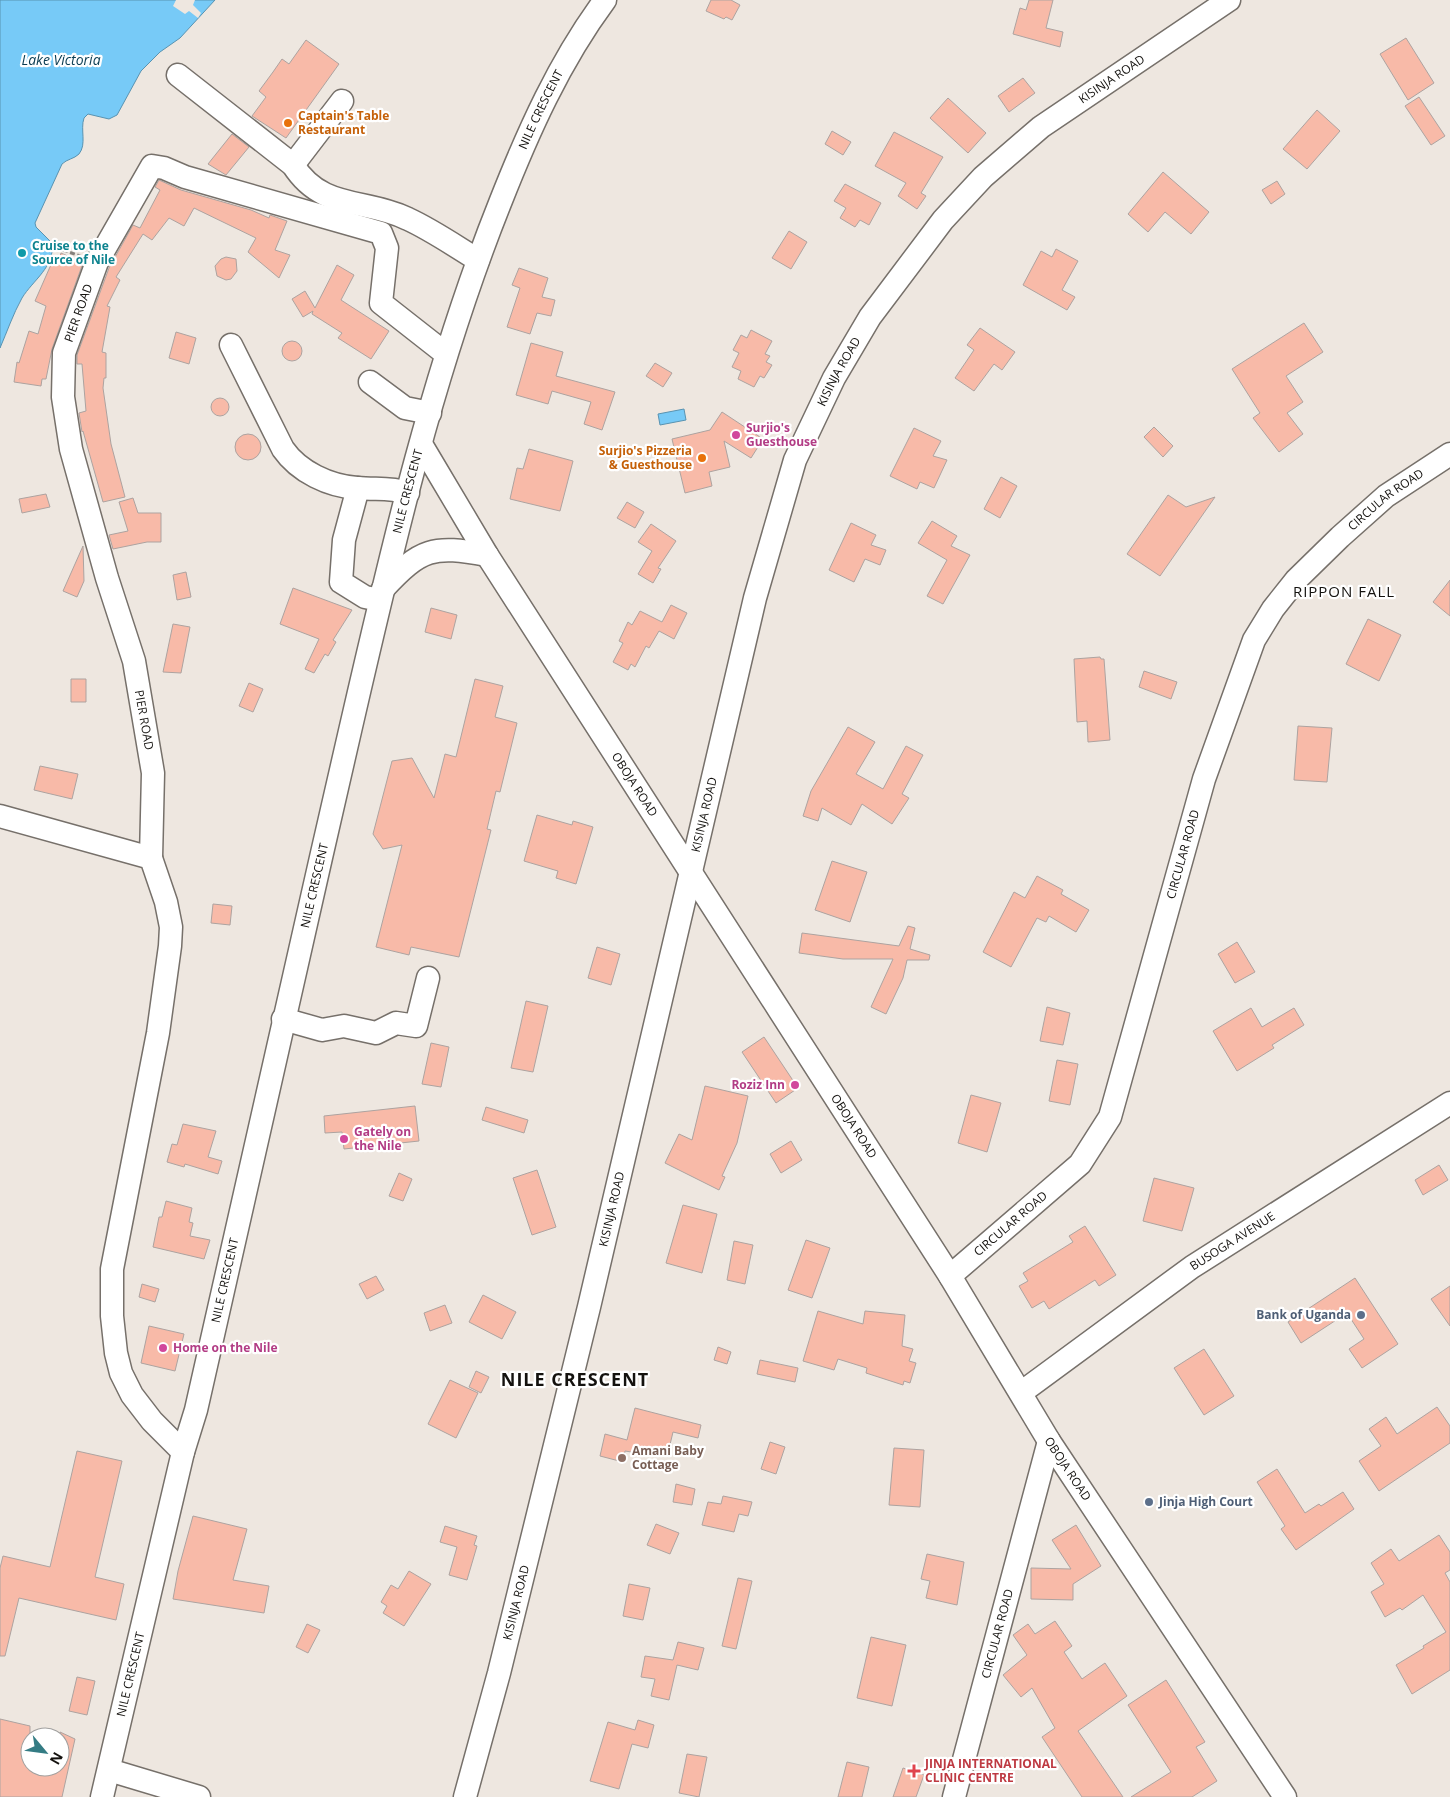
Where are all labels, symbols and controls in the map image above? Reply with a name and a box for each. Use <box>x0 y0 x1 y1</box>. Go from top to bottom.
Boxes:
water label: Lake Victoria <box>21 50 101 69</box>
street label: KISINJA ROAD <box>1075 50 1148 107</box>
street label: NILE CRESCENT <box>514 66 567 152</box>
place label: Captain's Table Restaurant <box>298 107 389 138</box>
marker: Captain's Table Restaurant <box>282 117 294 129</box>
place label: Cruise to the Source of Nile <box>32 237 115 268</box>
marker: Cruise to the Source of Nile <box>16 247 28 259</box>
street label: PIER ROAD <box>60 281 96 344</box>
street label: KISINJA ROAD <box>813 334 864 409</box>
place label: Surjio's Guesthouse <box>746 419 817 450</box>
marker: Surjio's Guesthouse <box>730 429 742 441</box>
place label: Surjio's Pizzeria & Guesthouse <box>599 442 692 473</box>
street label: NILE CRESCENT <box>388 447 427 535</box>
marker: Surjio's Pizzeria & Guesthouse <box>696 452 708 464</box>
street label: CIRCULAR ROAD <box>1344 465 1427 534</box>
district label: RIPPON FALL <box>1293 581 1395 601</box>
street label: PIER ROAD <box>131 689 158 751</box>
street label: OBOJA ROAD <box>608 749 662 820</box>
street label: KISINJA ROAD <box>687 775 721 854</box>
street label: CIRCULAR ROAD <box>1162 808 1203 901</box>
street label: NILE CRESCENT <box>296 841 332 930</box>
place label: Roziz Inn <box>731 1076 785 1093</box>
marker: Roziz Inn <box>789 1079 801 1091</box>
street label: OBOJA ROAD <box>827 1090 881 1161</box>
place label: Gately on the Nile <box>354 1123 411 1154</box>
marker: Gately on the Nile <box>338 1133 350 1145</box>
street label: KISINJA ROAD <box>594 1170 628 1248</box>
street label: CIRCULAR ROAD <box>970 1187 1051 1260</box>
street label: BUSOGA AVENUE <box>1186 1207 1278 1274</box>
street label: NILE CRESCENT <box>207 1236 243 1324</box>
place label: Bank of Uganda <box>1256 1306 1351 1323</box>
marker: Bank of Uganda <box>1355 1309 1367 1321</box>
place label: Home on the Nile <box>173 1339 278 1356</box>
marker: Home on the Nile <box>157 1342 169 1354</box>
district label: NILE CRESCENT <box>501 1367 649 1391</box>
street label: OBOJA ROAD <box>1041 1433 1095 1504</box>
place label: Amani Baby Cottage <box>632 1442 704 1473</box>
marker: Amani Baby Cottage <box>616 1452 628 1464</box>
place label: Jinja High Court <box>1158 1493 1253 1510</box>
marker: Jinja High Court <box>1143 1496 1155 1508</box>
street label: KISINJA ROAD <box>498 1563 533 1642</box>
street label: CIRCULAR ROAD <box>977 1587 1017 1680</box>
street label: NILE CRESCENT <box>112 1630 149 1718</box>
north arrow <box>20 1727 70 1777</box>
text: N <box>46 1749 68 1768</box>
place label: JINJA INTERNATIONAL CLINIC CENTRE <box>924 1755 1057 1786</box>
marker: JINJA INTERNATIONAL CLINIC CENTRE <box>907 1764 921 1778</box>

